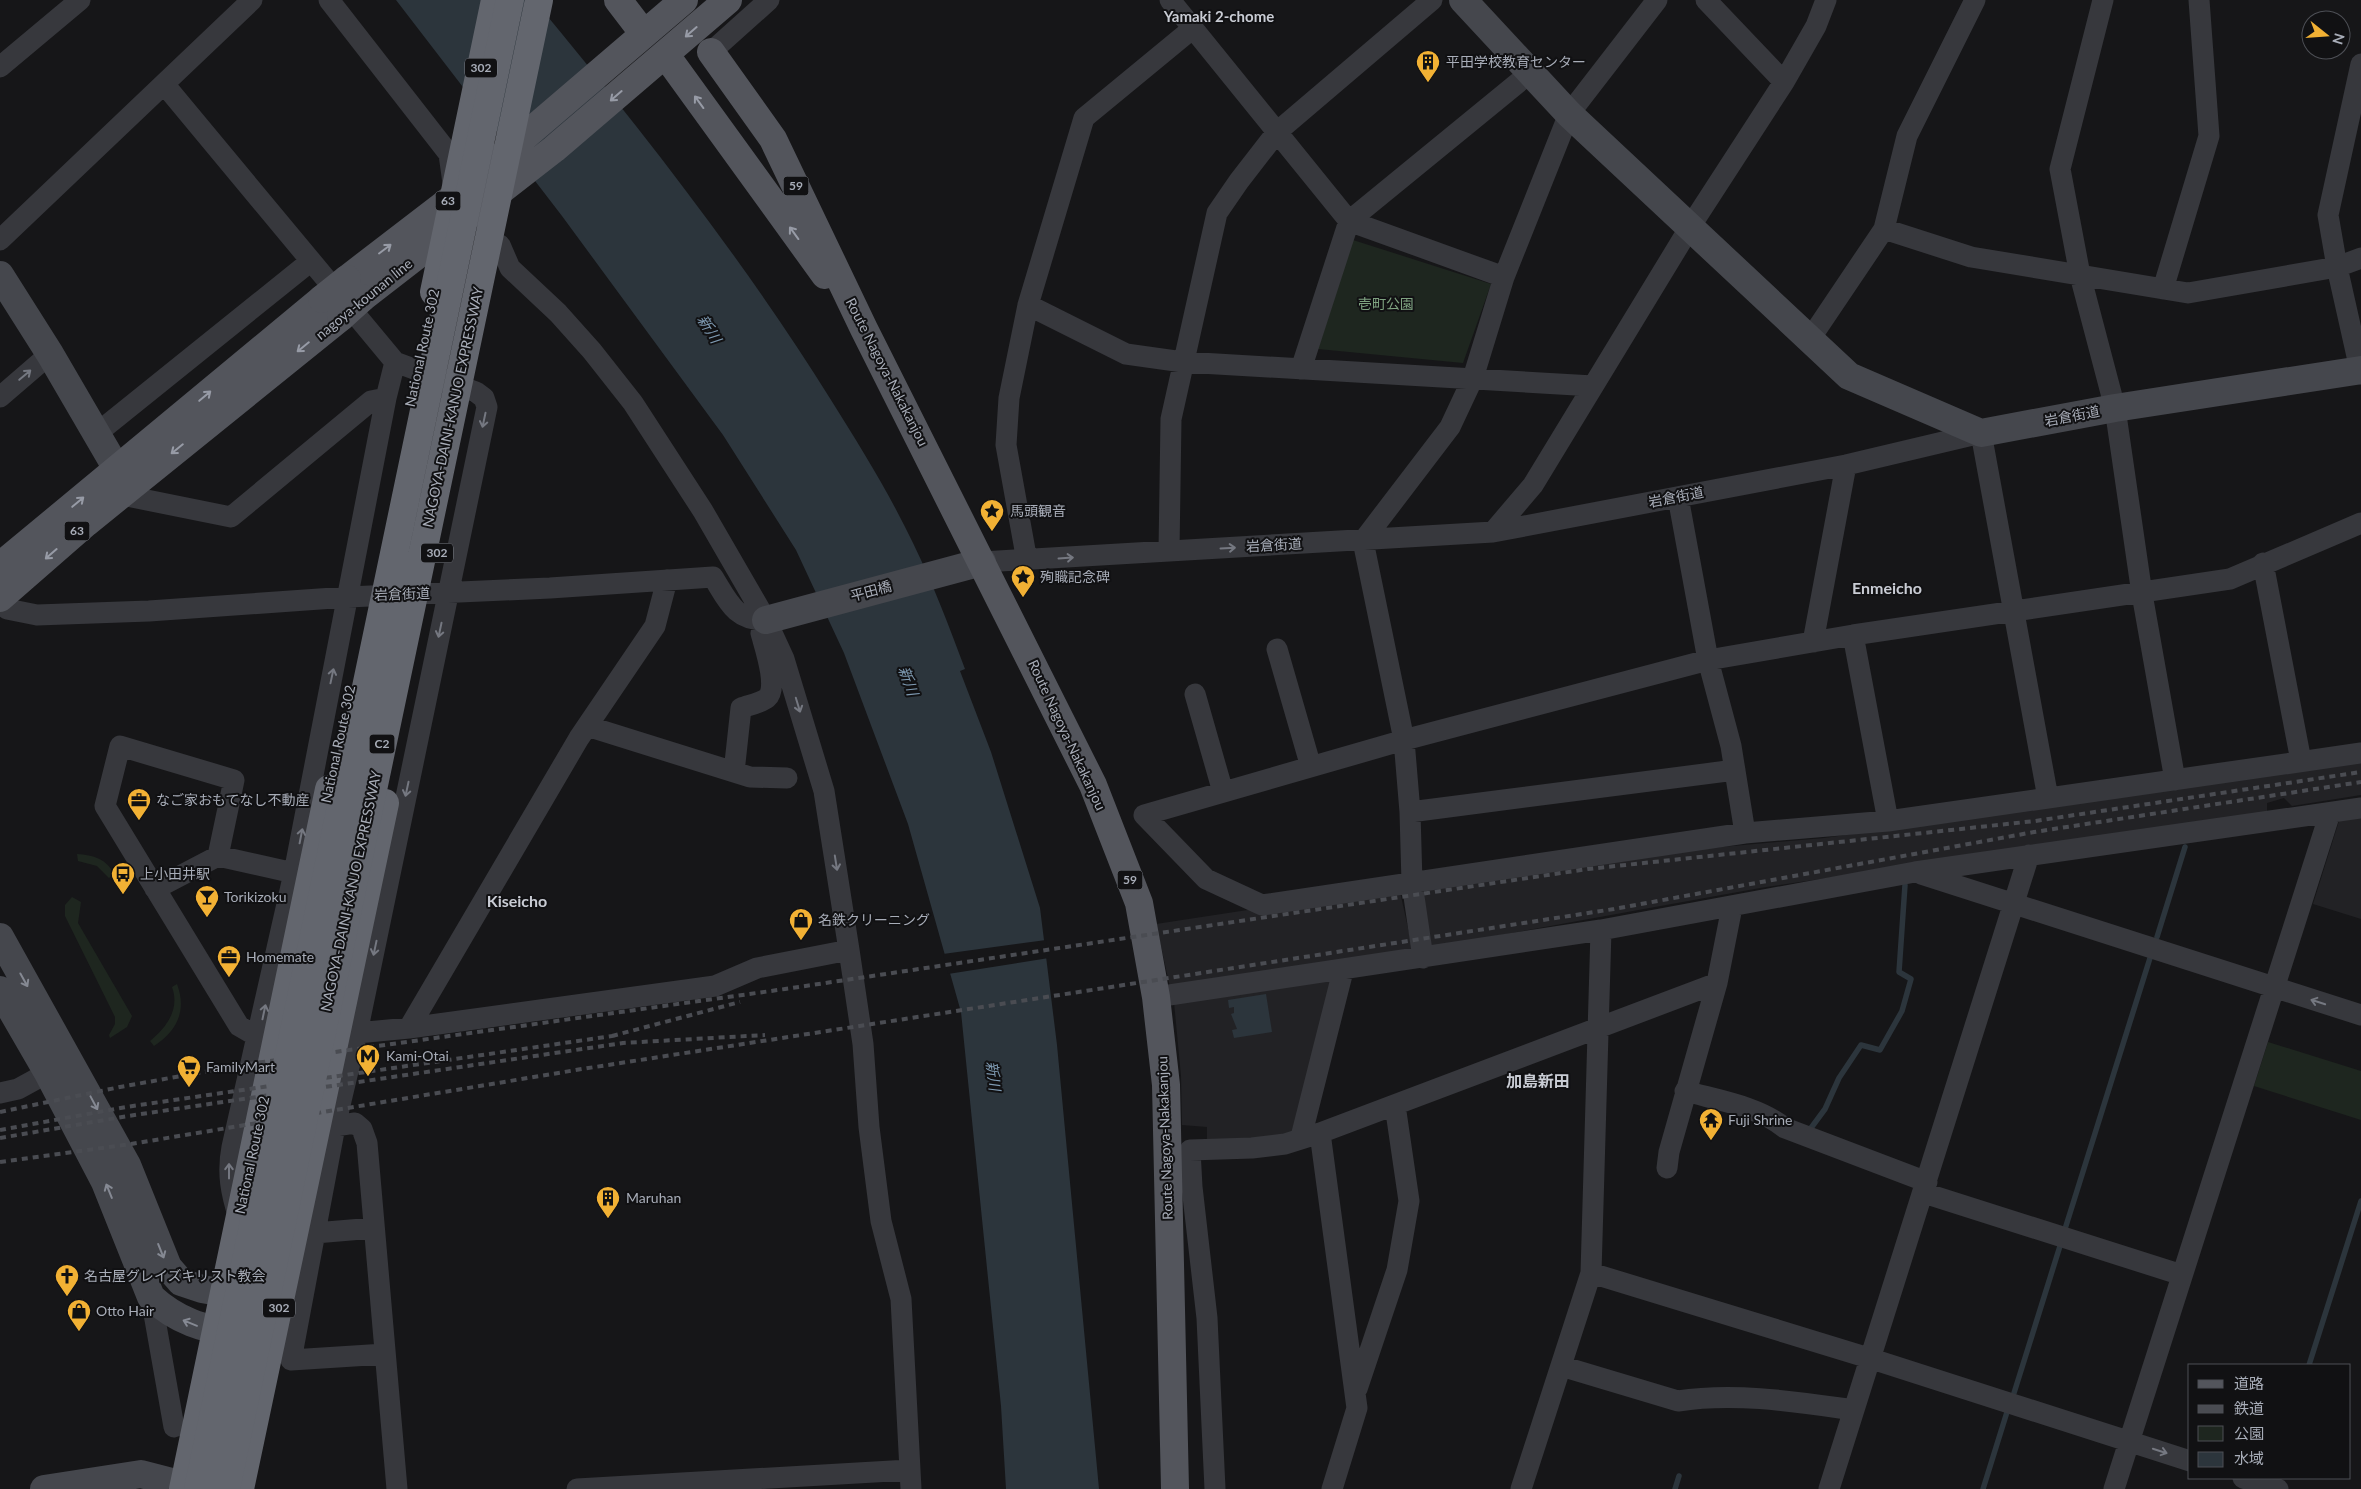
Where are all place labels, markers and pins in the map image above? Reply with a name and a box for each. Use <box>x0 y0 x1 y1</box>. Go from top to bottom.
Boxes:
building icon: 平田学校教育センター <box>1415 49 1441 83</box>
place label: 平田学校教育センター <box>1446 53 1586 70</box>
place icon: 馬頭観音 <box>979 498 1005 532</box>
place label: 馬頭観音 <box>1010 502 1066 519</box>
place icon: 殉職記念碑 <box>1010 564 1036 598</box>
place label: 殉職記念碑 <box>1040 568 1110 585</box>
office icon: なご家おもてなし不動産 <box>126 787 152 821</box>
place label: なご家おもてなし不動産 <box>156 791 309 808</box>
bus stop icon: 上小田井駅 <box>110 861 136 895</box>
place label: 上小田井駅 <box>140 865 210 882</box>
bar icon: Torikizoku <box>194 884 220 918</box>
place label: Torikizoku <box>224 888 286 905</box>
shop icon: 名鉄クリーニング <box>788 907 814 941</box>
place label: 名鉄クリーニング <box>818 911 930 928</box>
office icon: Homemate <box>216 944 242 978</box>
place label: Homemate <box>246 948 314 965</box>
metro station icon: Kami-Otai <box>355 1043 381 1077</box>
place label: Kami-Otai <box>386 1047 449 1064</box>
supermarket icon: FamilyMart <box>176 1054 202 1088</box>
place label: FamilyMart <box>206 1058 275 1075</box>
temple icon: Fuji Shrine <box>1698 1107 1724 1141</box>
place label: Fuji Shrine <box>1728 1111 1792 1128</box>
building icon: Maruhan <box>595 1185 621 1219</box>
place label: Maruhan <box>626 1189 681 1206</box>
church icon: 名古屋グレイズキリスト教会 <box>54 1263 80 1297</box>
place label: 名古屋グレイズキリスト教会 <box>84 1267 266 1284</box>
shop icon: Otto Hair <box>66 1298 92 1332</box>
place label: Otto Hair <box>96 1302 154 1319</box>

